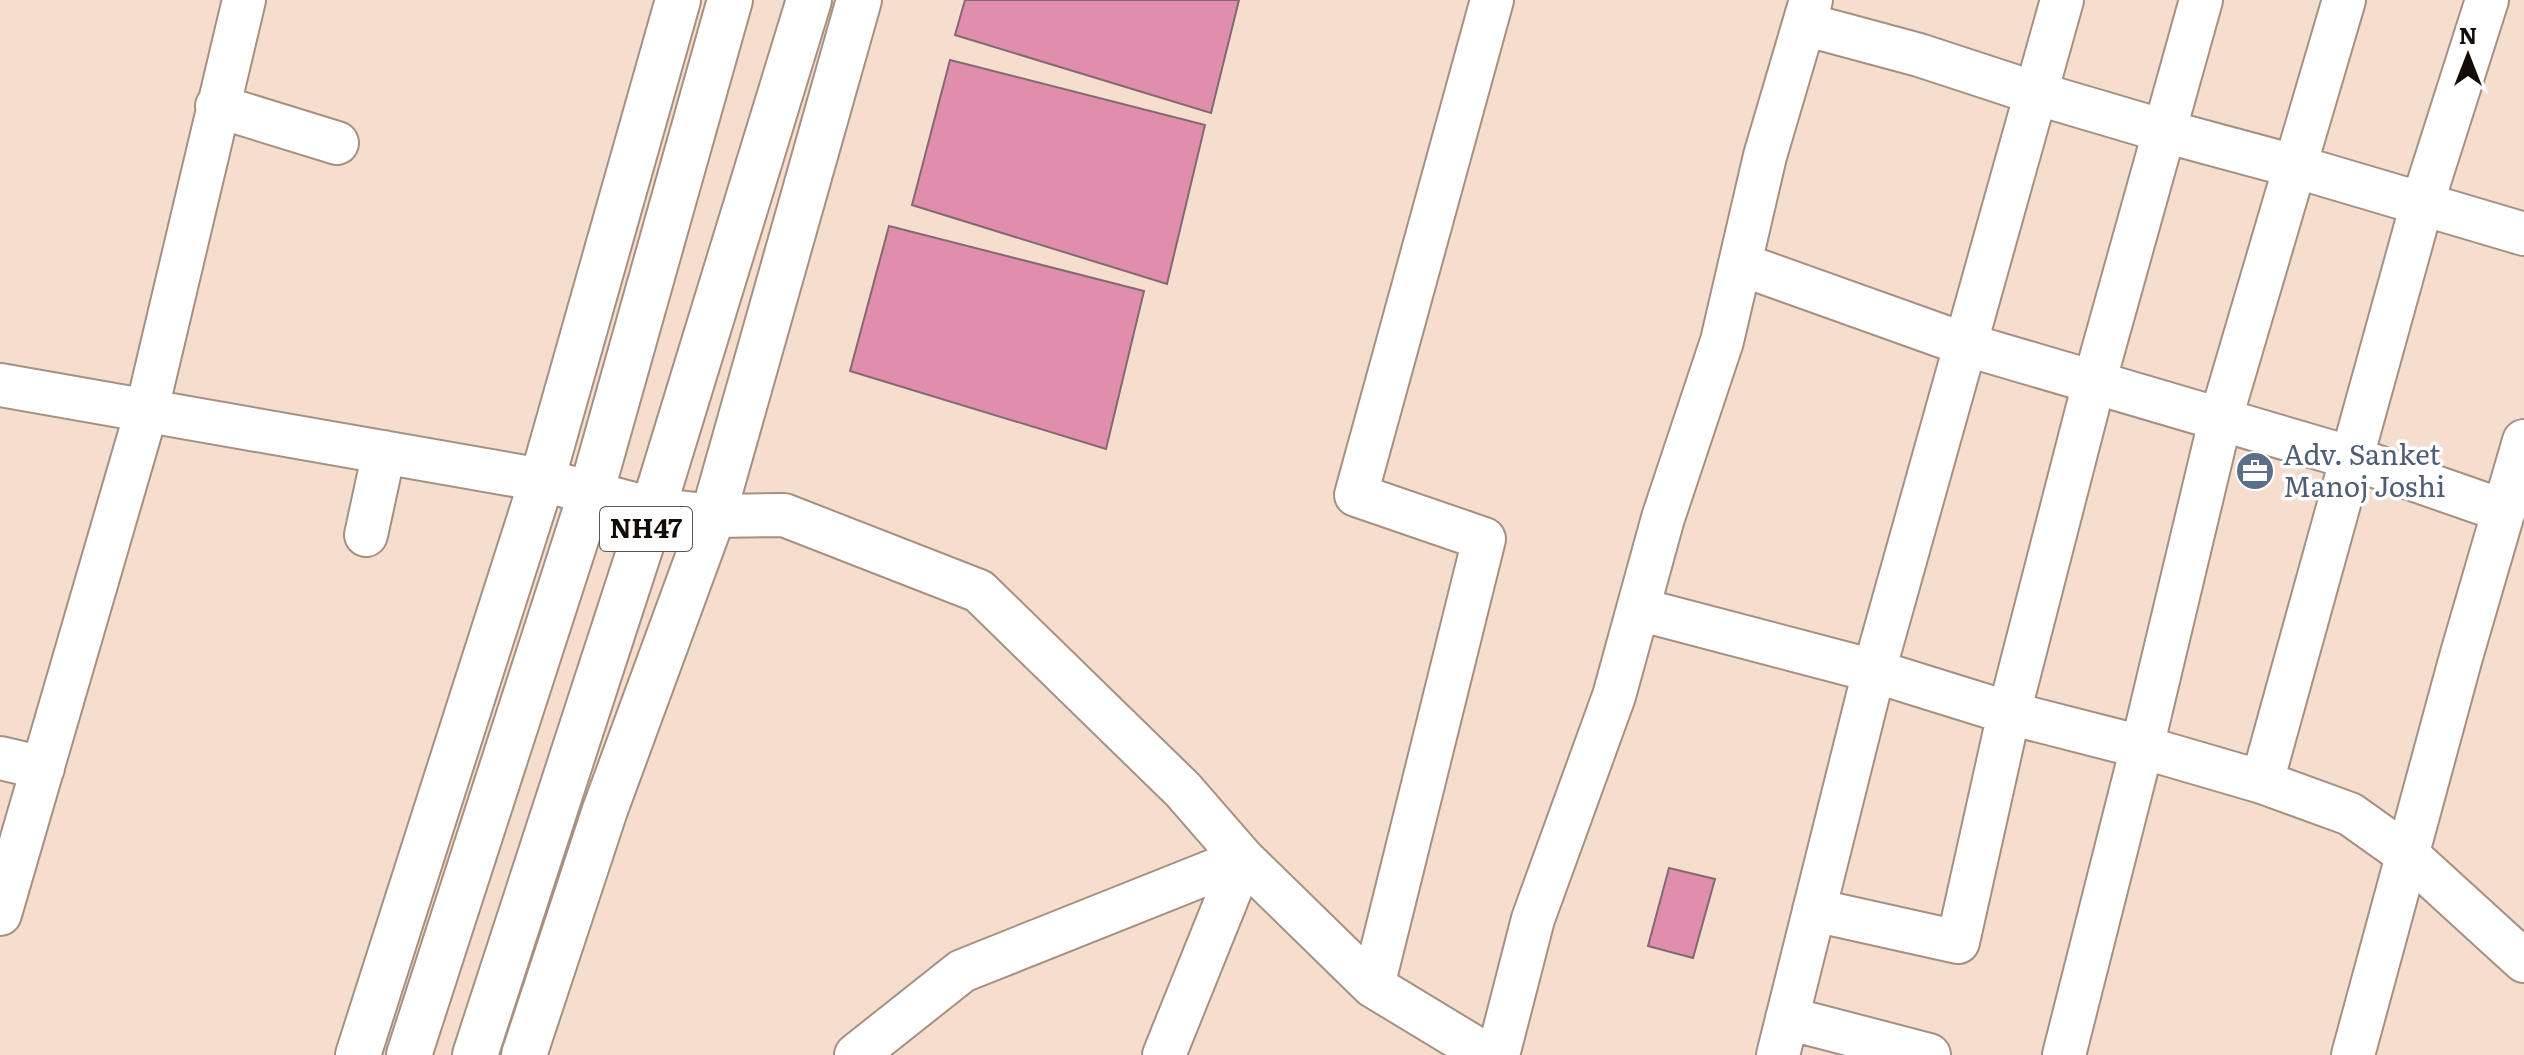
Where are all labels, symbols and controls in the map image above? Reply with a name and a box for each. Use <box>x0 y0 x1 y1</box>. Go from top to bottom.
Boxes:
north arrow <box>2428 16 2508 96</box>
text: N <box>2459 18 2477 51</box>
place label: Adv. Sanket Manoj Joshi <box>2283 432 2445 506</box>
office icon: Adv. Sanket Manoj Joshi <box>2234 450 2276 492</box>
road number: NH47 <box>600 507 692 551</box>

